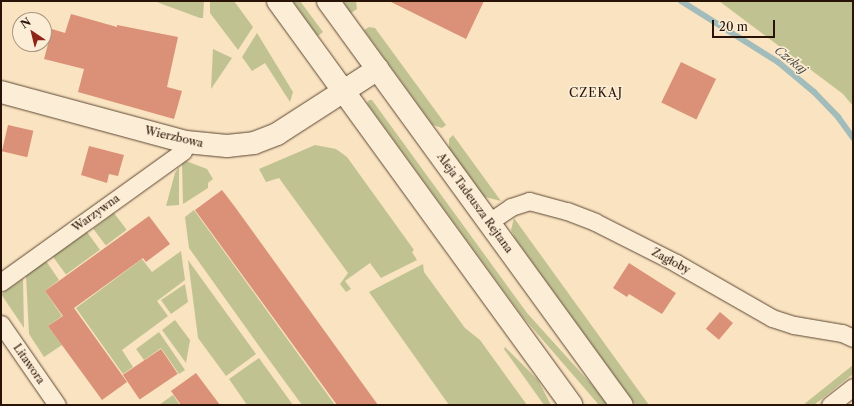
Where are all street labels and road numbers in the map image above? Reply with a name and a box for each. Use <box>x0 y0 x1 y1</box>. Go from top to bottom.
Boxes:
street label: Wierzbowa <box>144 124 204 150</box>
street label: Aleja Tadeusza Rejtana <box>434 150 516 256</box>
street label: Warzywna <box>70 191 122 235</box>
street label: Zagłoby <box>650 245 692 277</box>
street label: Litawora <box>10 341 48 387</box>

